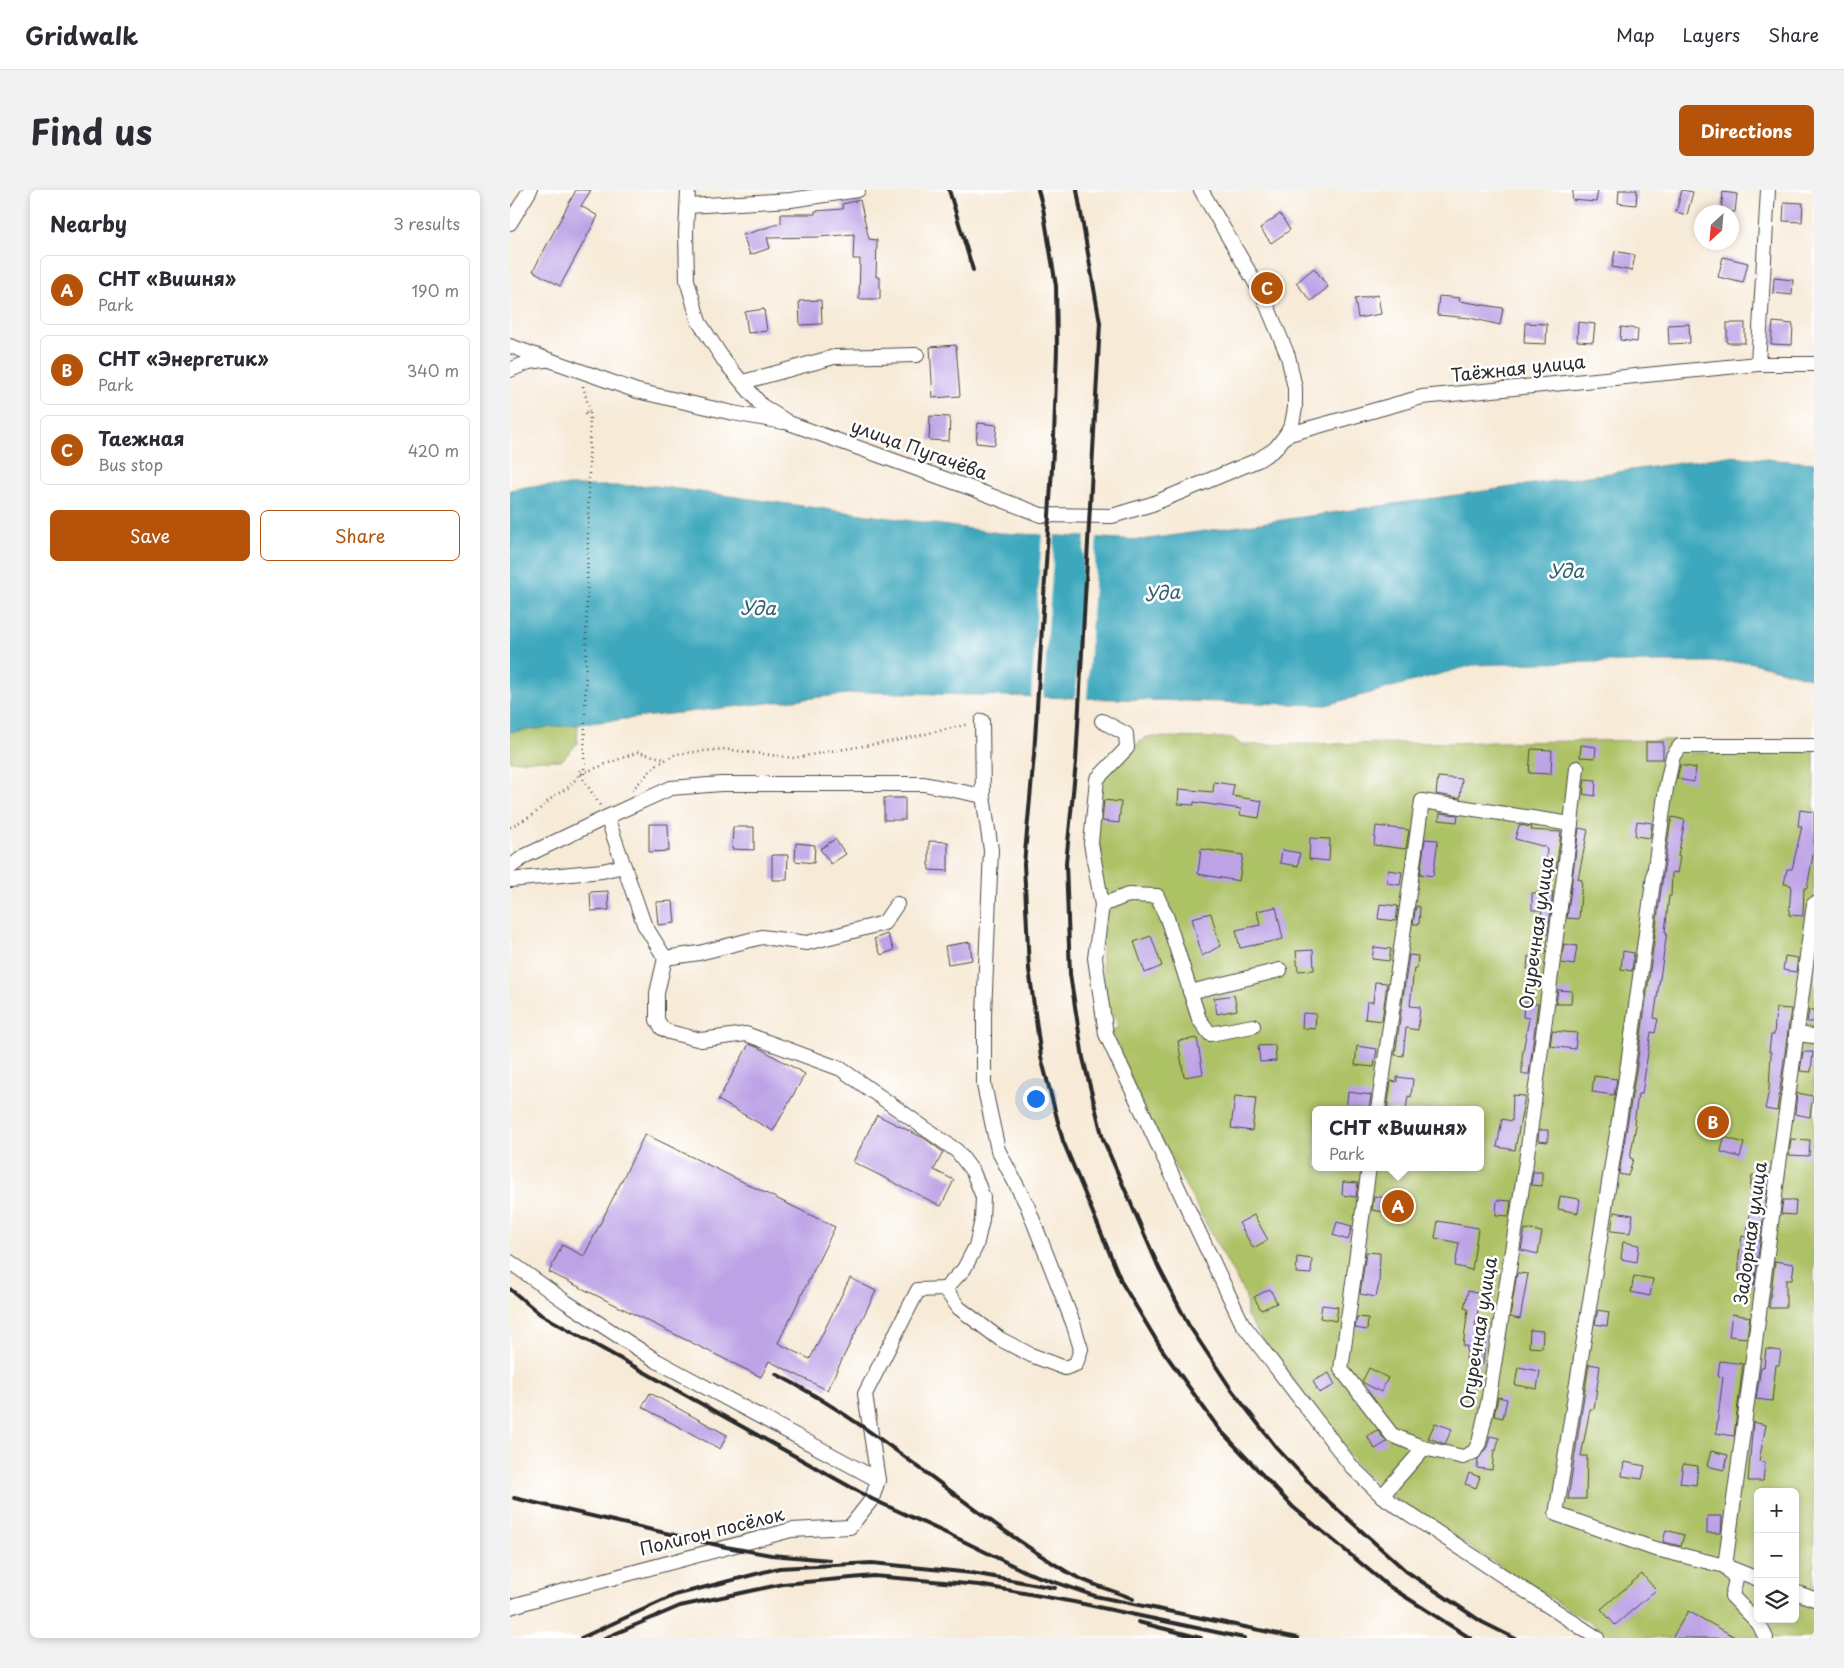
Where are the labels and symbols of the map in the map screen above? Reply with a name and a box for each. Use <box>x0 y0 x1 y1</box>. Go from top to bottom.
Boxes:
north arrow <box>1694 205 1739 250</box>
pin: C <box>1251 269 1283 307</box>
street label: Таёжная улица <box>1449 347 1587 388</box>
street label: улица Пугачёва <box>847 411 992 486</box>
water label: Уда <box>1548 556 1585 584</box>
water label: Уда <box>1143 576 1182 608</box>
water label: Уда <box>740 593 777 621</box>
street label: Огуречная улица <box>1511 854 1560 1011</box>
your location <box>1023 1086 1049 1112</box>
pin: B <box>1697 1103 1729 1141</box>
street label: Задорная улица <box>1726 1159 1773 1306</box>
pin: A <box>1382 1187 1414 1225</box>
street label: Огуречная улица <box>1452 1254 1503 1411</box>
street label: Полигон посёлок <box>636 1499 787 1562</box>

